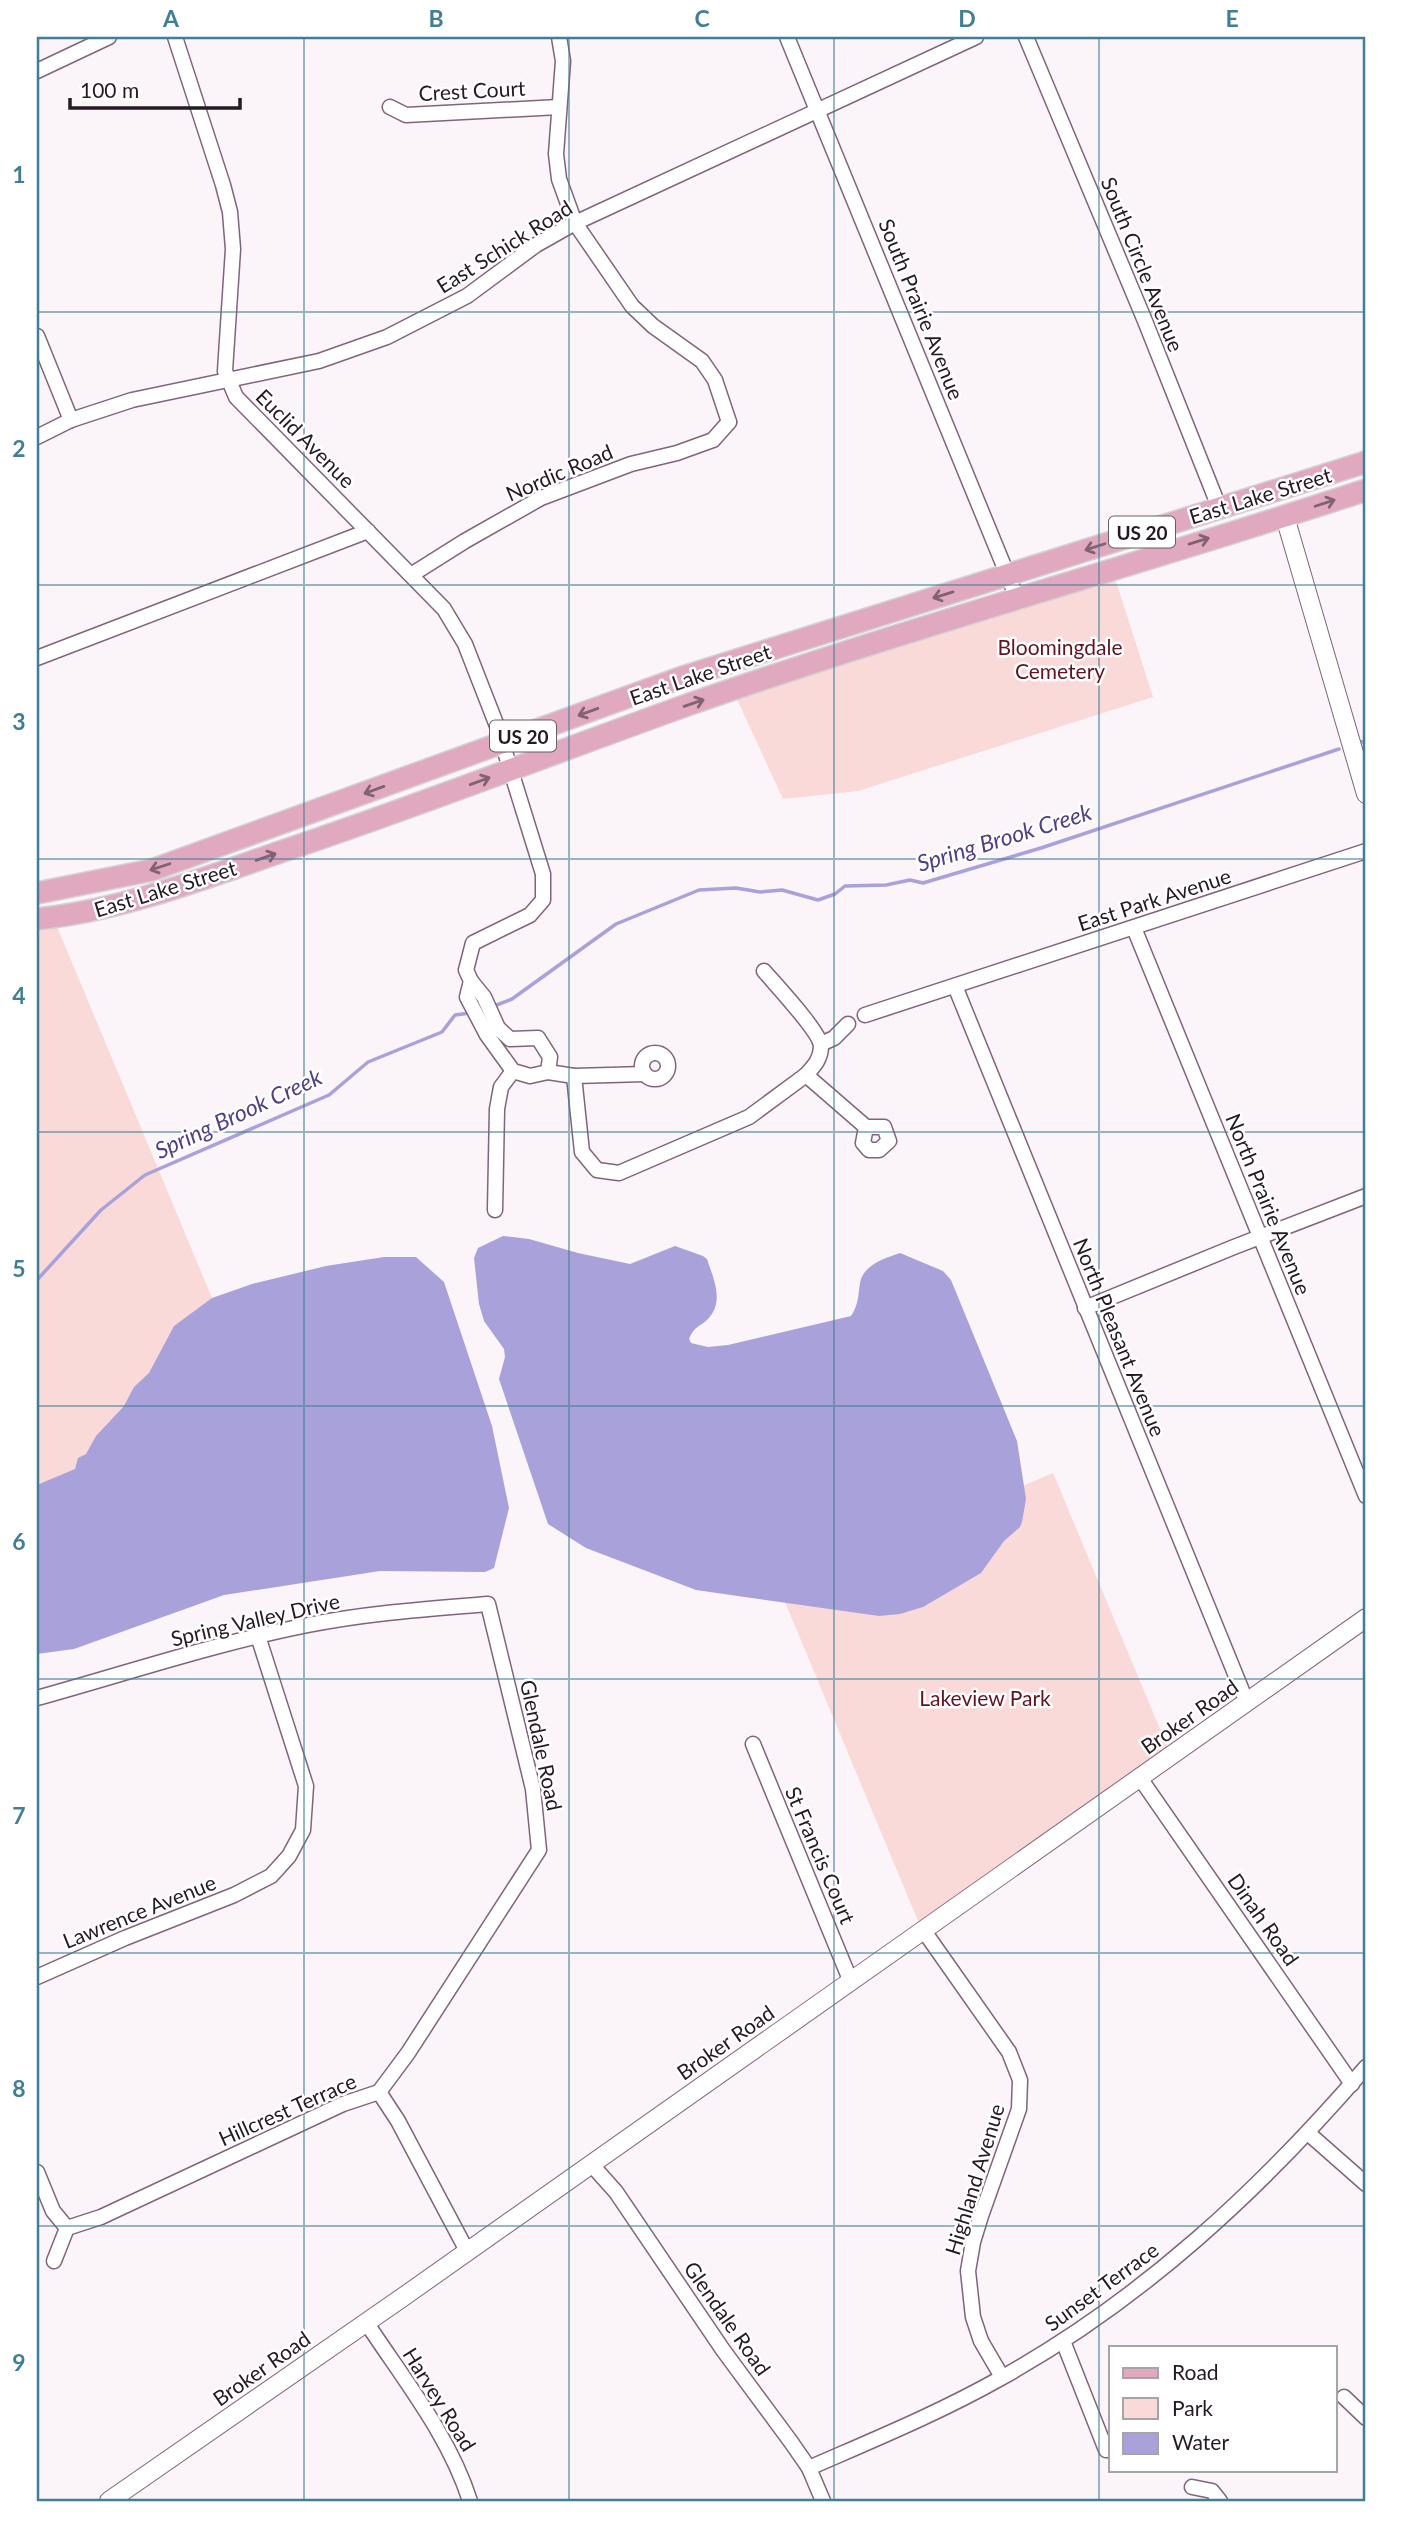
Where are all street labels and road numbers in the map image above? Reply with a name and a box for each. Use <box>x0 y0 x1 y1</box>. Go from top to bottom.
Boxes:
street label: Crest Court <box>418 75 526 105</box>
street label: South Circle Avenue <box>1097 173 1189 355</box>
street label: East Schick Road <box>432 194 576 298</box>
street label: South Prairie Avenue <box>874 215 970 403</box>
street label: Euclid Avenue <box>251 383 361 493</box>
street label: Nordic Road <box>502 438 616 506</box>
street label: East Lake Street <box>1186 461 1335 529</box>
road number: US 20 <box>1109 516 1175 548</box>
street label: East Lake Street <box>626 638 774 710</box>
road number: US 20 <box>490 720 556 751</box>
street label: East Lake Street <box>91 854 240 922</box>
street label: East Park Avenue <box>1074 862 1234 936</box>
street label: North Prairie Avenue <box>1221 1110 1317 1298</box>
street label: North Pleasant Avenue <box>1069 1234 1171 1440</box>
street label: Spring Valley Drive <box>168 1587 342 1651</box>
street label: Broker Road <box>1136 1673 1242 1759</box>
street label: Glendale Road <box>516 1677 568 1813</box>
street label: St Francis Court <box>781 1783 861 1928</box>
street label: Dinah Road <box>1223 1868 1305 1970</box>
street label: Lawrence Avenue <box>59 1869 219 1953</box>
street label: Broker Road <box>672 1999 778 2085</box>
street label: Hillcrest Terrace <box>214 2067 360 2151</box>
street label: Highland Avenue <box>939 2100 1009 2258</box>
street label: Sunset Terrace <box>1039 2236 1163 2336</box>
street label: Glendale Road <box>680 2256 776 2380</box>
street label: Broker Road <box>208 2325 314 2411</box>
street label: Harvey Road <box>398 2343 482 2455</box>

